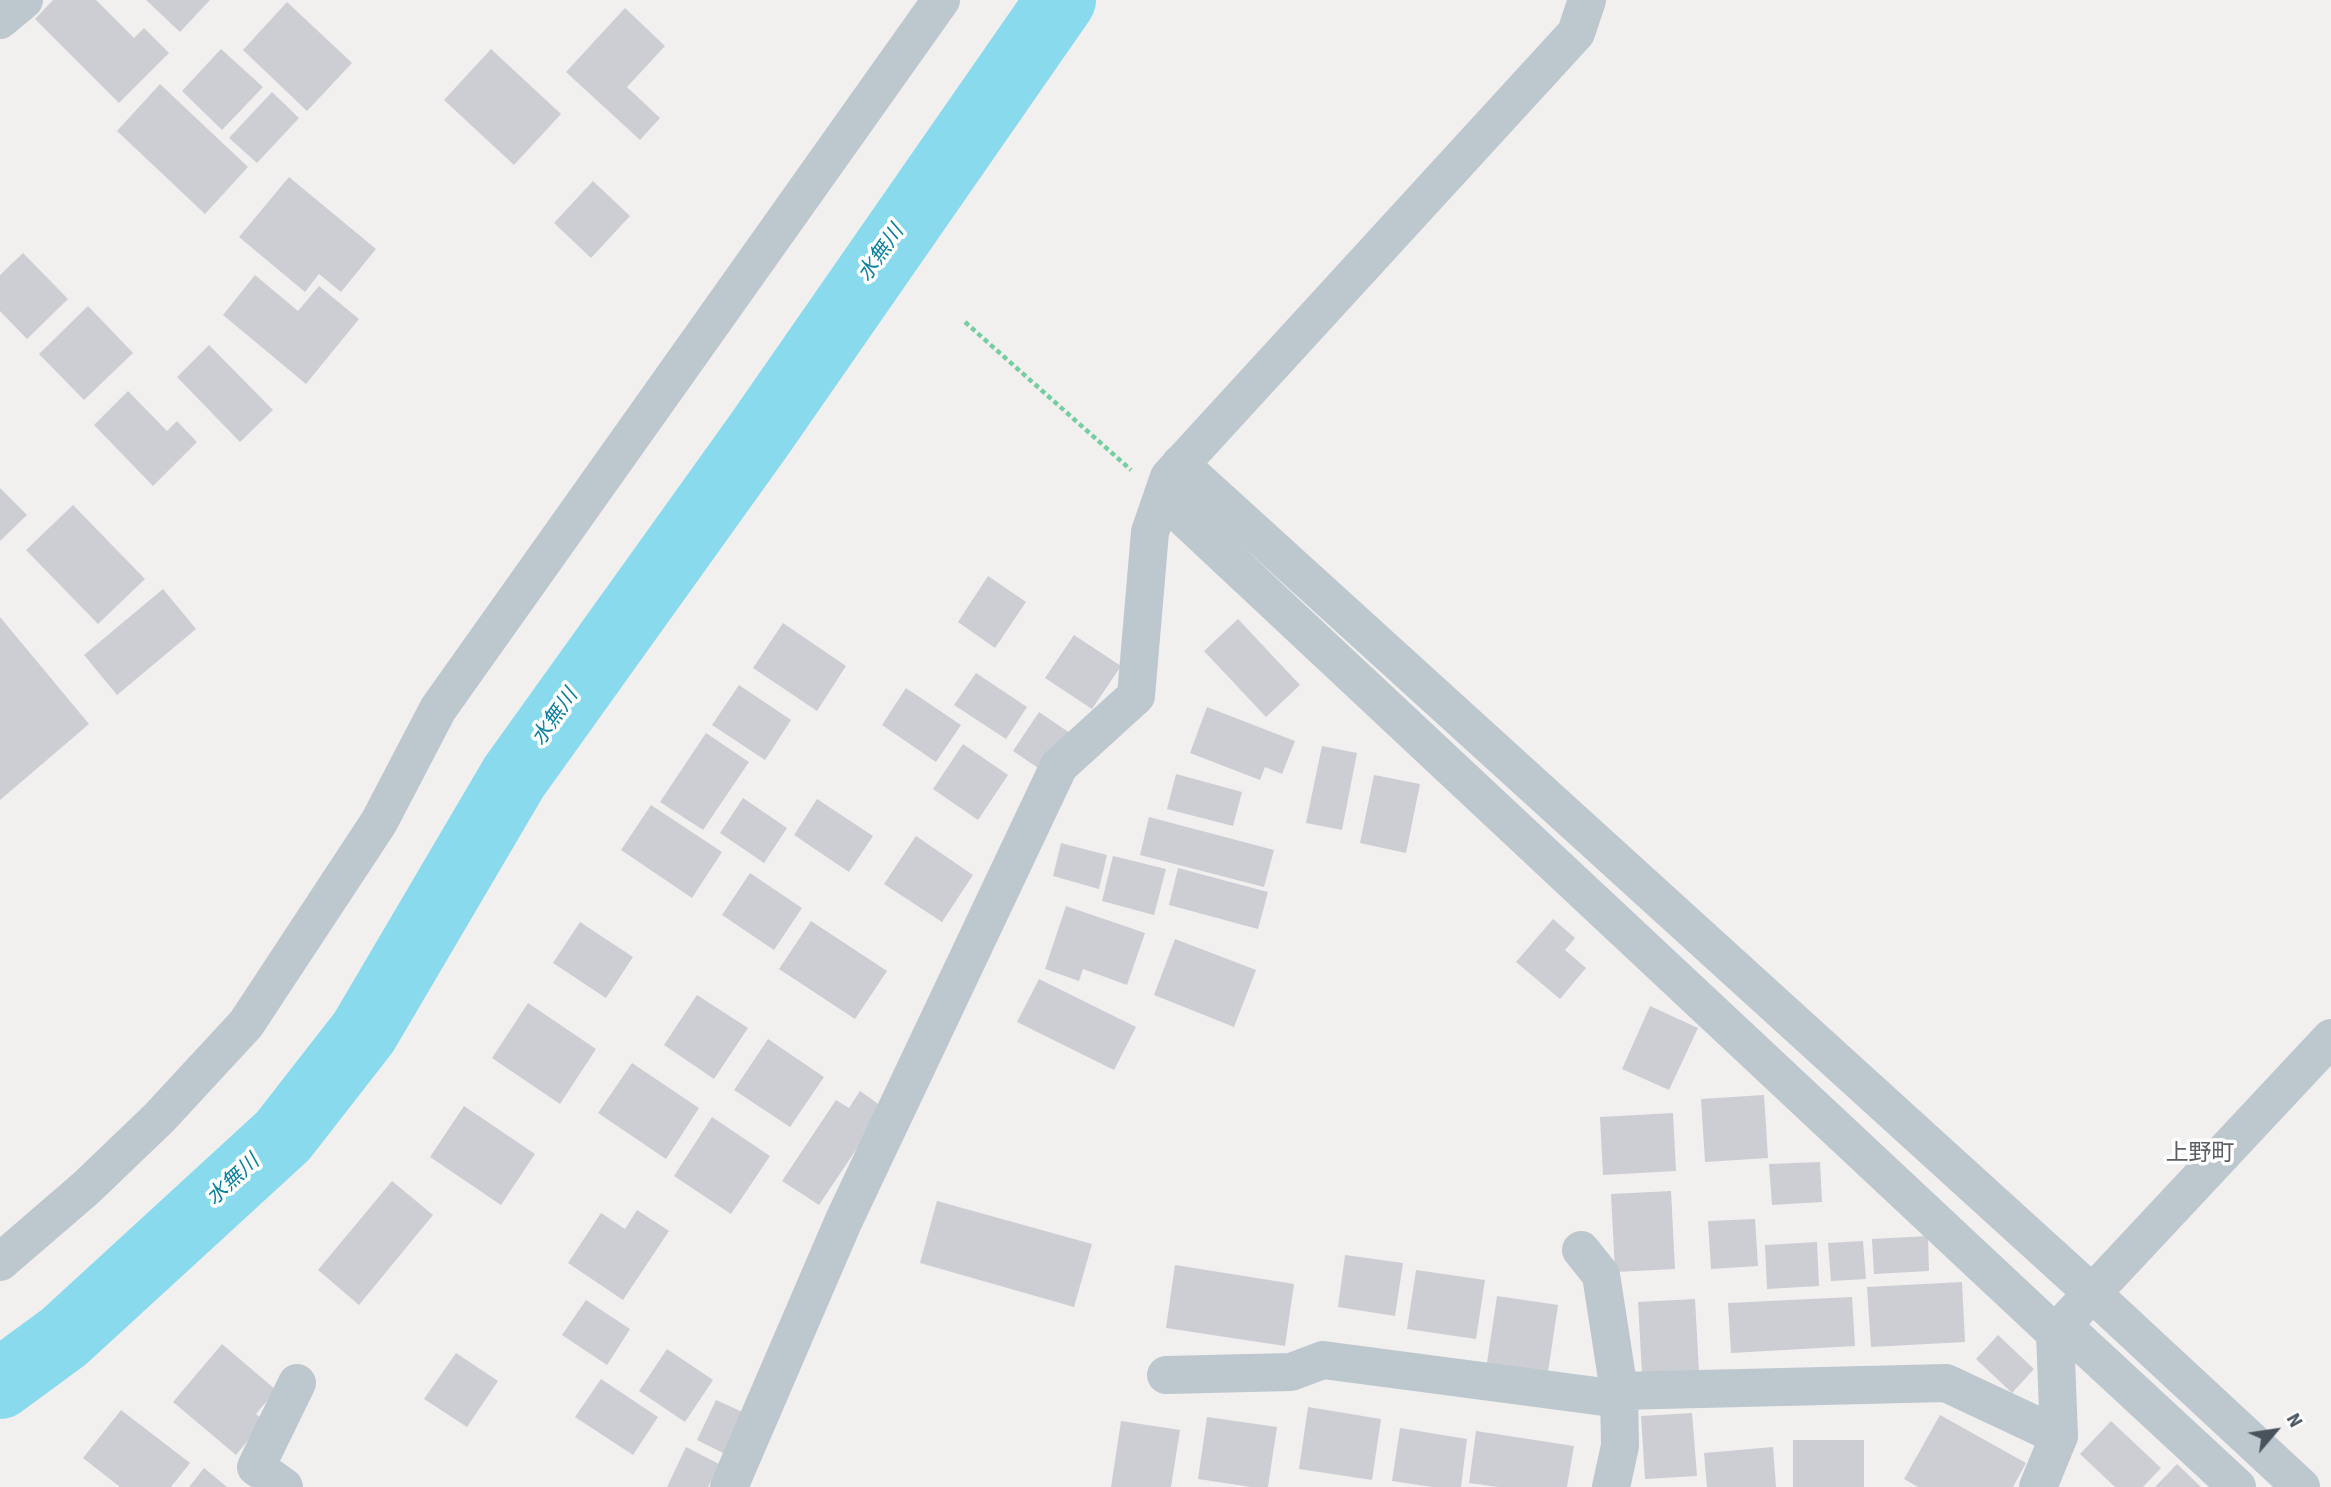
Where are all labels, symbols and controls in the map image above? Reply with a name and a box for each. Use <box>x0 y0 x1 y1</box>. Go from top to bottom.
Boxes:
water label: 水無川 <box>854 221 910 287</box>
water label: 水無川 <box>528 685 584 751</box>
district label: 上野町 <box>2166 1141 2234 1169</box>
water label: 水無川 <box>202 1150 266 1212</box>
north arrow <box>2240 1396 2310 1466</box>
text: N <box>2279 1408 2309 1433</box>

